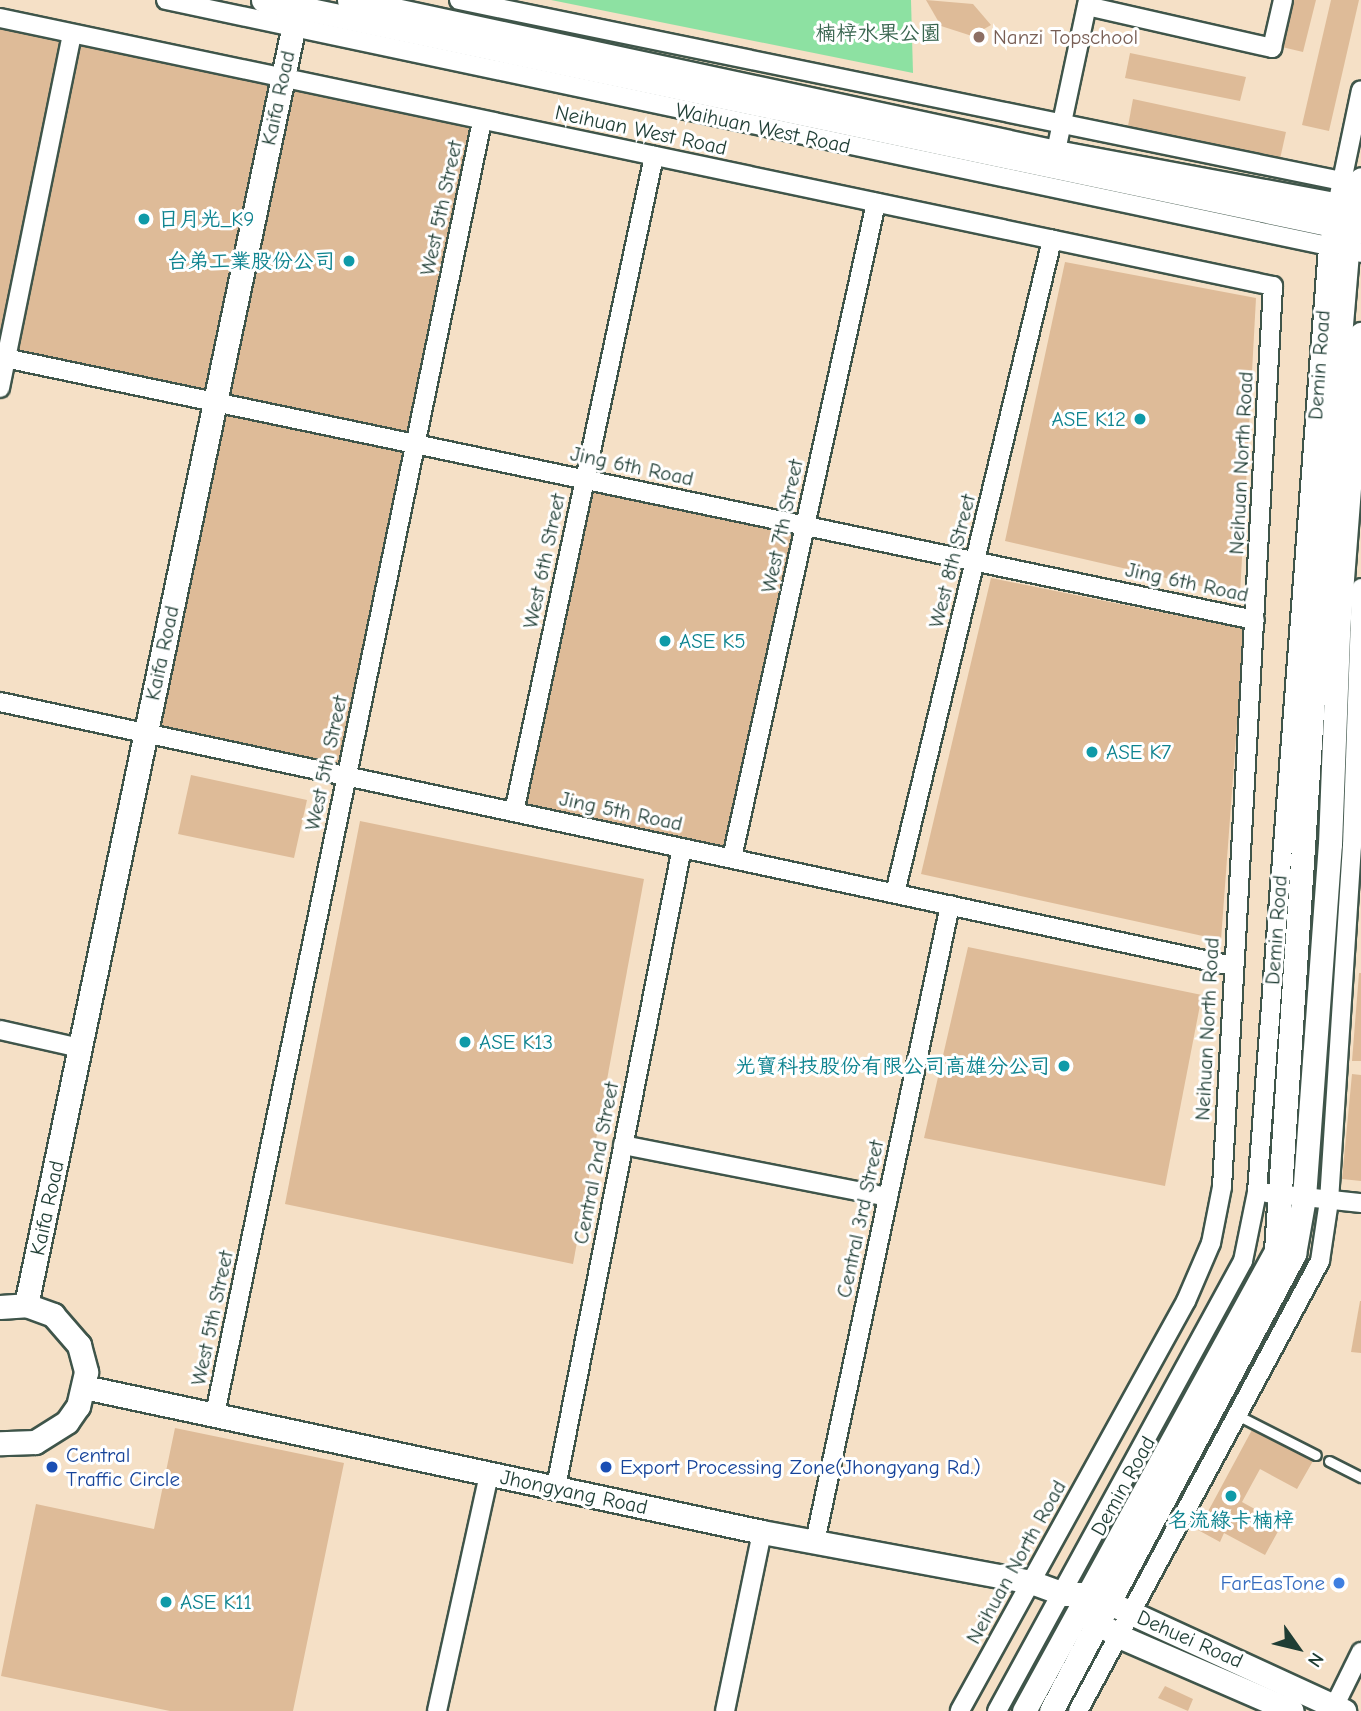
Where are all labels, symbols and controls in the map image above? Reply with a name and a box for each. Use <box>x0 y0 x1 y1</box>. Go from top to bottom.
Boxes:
park label: 楠梓水果公園 <box>815 20 941 46</box>
place label: Nanzi Topschool <box>993 24 1138 50</box>
marker: Nanzi Topschool <box>971 29 987 45</box>
street label: Kaifa Road <box>256 48 300 148</box>
street label: Waihuan West Road <box>673 97 853 159</box>
street label: Neihuan West Road <box>553 99 729 161</box>
street label: West 5th Street <box>414 138 468 278</box>
place label: 日月光_K9 <box>158 206 254 232</box>
marker: 日月光_K9 <box>136 211 152 227</box>
place label: 台弟工業股份公司 <box>167 248 335 274</box>
marker: 台弟工業股份公司 <box>341 253 357 269</box>
street label: Demin Road <box>1303 309 1335 421</box>
street label: Neihuan North Road <box>1224 371 1258 555</box>
place label: ASE K12 <box>1051 406 1126 432</box>
marker: ASE K12 <box>1132 411 1148 427</box>
street label: Jing 6th Road <box>568 441 696 491</box>
street label: West 7th Street <box>756 457 808 595</box>
street label: West 6th Street <box>517 491 571 631</box>
street label: West 8th Street <box>923 492 981 630</box>
street label: Jing 6th Road <box>1123 557 1251 607</box>
street label: Kaifa Road <box>140 603 184 703</box>
place label: ASE K5 <box>679 628 746 654</box>
marker: ASE K5 <box>657 633 673 649</box>
street label: West 5th Street <box>299 693 353 833</box>
place label: ASE K7 <box>1106 739 1171 765</box>
marker: ASE K7 <box>1084 744 1100 760</box>
street label: Jing 5th Road <box>557 786 685 836</box>
street label: Demin Road <box>1260 874 1292 986</box>
street label: Neihuan North Road <box>1190 937 1224 1121</box>
place label: ASE K13 <box>479 1029 553 1055</box>
marker: ASE K13 <box>457 1034 473 1050</box>
place label: 光寶科技股份有限公司高雄分公司 <box>735 1053 1050 1079</box>
marker: 光寶科技股份有限公司高雄分公司 <box>1056 1058 1072 1074</box>
street label: Central 2nd Street <box>568 1080 624 1246</box>
street label: Central 3rd Street <box>831 1138 889 1300</box>
street label: Kaifa Road <box>25 1158 69 1258</box>
street label: West 5th Street <box>185 1248 239 1388</box>
street label: Demin Road <box>1085 1432 1161 1540</box>
place label: Central Traffic Circle <box>66 1442 180 1492</box>
place label: Export Processing Zone(Jhongyang Rd.) <box>620 1454 981 1480</box>
marker: Central Traffic Circle <box>44 1459 60 1475</box>
marker: Export Processing Zone(Jhongyang Rd.) <box>598 1459 614 1475</box>
street label: Jhongyang Road <box>498 1464 650 1520</box>
street label: Neihuan North Road <box>961 1476 1071 1648</box>
marker: 名流綠卡楠梓 <box>1223 1488 1239 1504</box>
place label: 名流綠卡楠梓 <box>1168 1507 1294 1533</box>
place label: FarEasTone <box>1220 1570 1325 1596</box>
marker: FarEasTone <box>1331 1575 1347 1591</box>
place label: ASE K11 <box>180 1589 252 1615</box>
marker: ASE K11 <box>158 1594 174 1610</box>
street label: Dehuei Road <box>1133 1604 1247 1674</box>
north arrow <box>1263 1613 1333 1683</box>
text: N <box>1303 1648 1328 1671</box>

